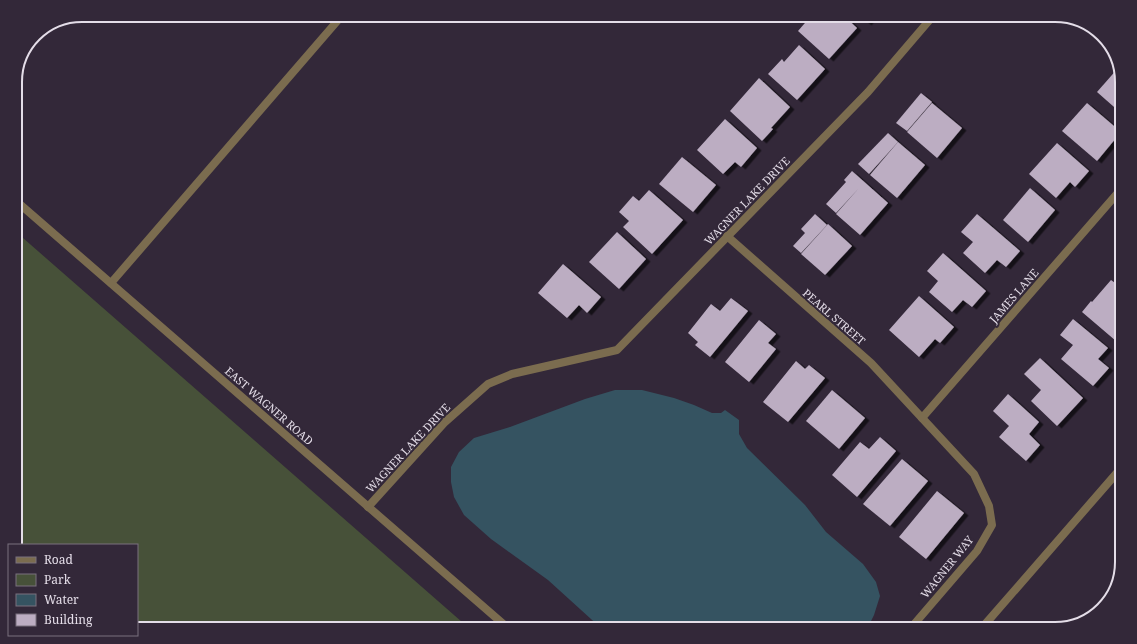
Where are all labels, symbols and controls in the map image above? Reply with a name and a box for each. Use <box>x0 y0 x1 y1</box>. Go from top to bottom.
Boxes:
street label: WAGNER LAKE DRIVE <box>701 153 793 248</box>
street label: JAMES LANE <box>985 265 1042 327</box>
street label: PEARL STREET <box>800 285 869 348</box>
street label: EAST WAGNER ROAD <box>222 363 317 448</box>
street label: WAGNER LAKE DRIVE <box>362 400 453 496</box>
street label: WAGNER WAY <box>917 532 976 601</box>
legend <box>8 544 138 636</box>
text: Road <box>44 551 74 568</box>
text: Park <box>44 571 72 588</box>
text: Water <box>44 591 79 608</box>
text: Building <box>44 611 93 628</box>

